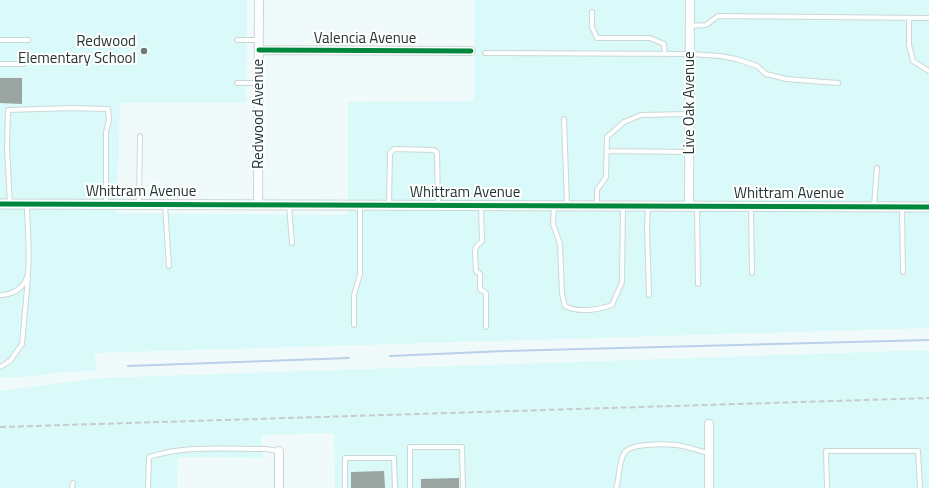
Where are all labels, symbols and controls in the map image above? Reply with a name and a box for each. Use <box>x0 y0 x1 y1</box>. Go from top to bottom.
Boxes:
street label: Valencia Avenue <box>314 30 416 48</box>
place label: Redwood Elementary School <box>18 33 136 68</box>
marker: Redwood Elementary School <box>139 46 149 56</box>
street label: Live Oak Avenue <box>681 51 699 155</box>
street label: Redwood Avenue <box>250 59 268 169</box>
street label: Whittram Avenue <box>86 183 196 201</box>
street label: Whittram Avenue <box>410 184 520 202</box>
street label: Whittram Avenue <box>734 185 844 203</box>

